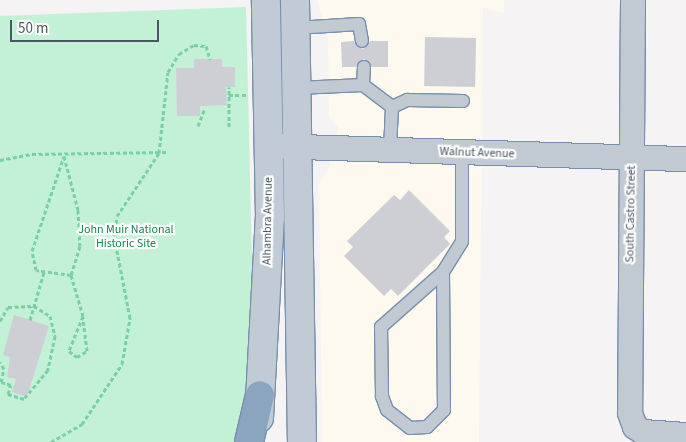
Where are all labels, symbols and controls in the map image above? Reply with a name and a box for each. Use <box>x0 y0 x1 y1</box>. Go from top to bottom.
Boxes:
scale bar <box>12 10 161 42</box>
text: 50 m <box>18 18 48 39</box>
street label: Walnut Avenue <box>439 144 515 162</box>
street label: South Castro Street <box>623 165 639 263</box>
street label: Alhambra Avenue <box>260 177 276 265</box>
park label: John Muir National Historic Site <box>78 223 174 251</box>

